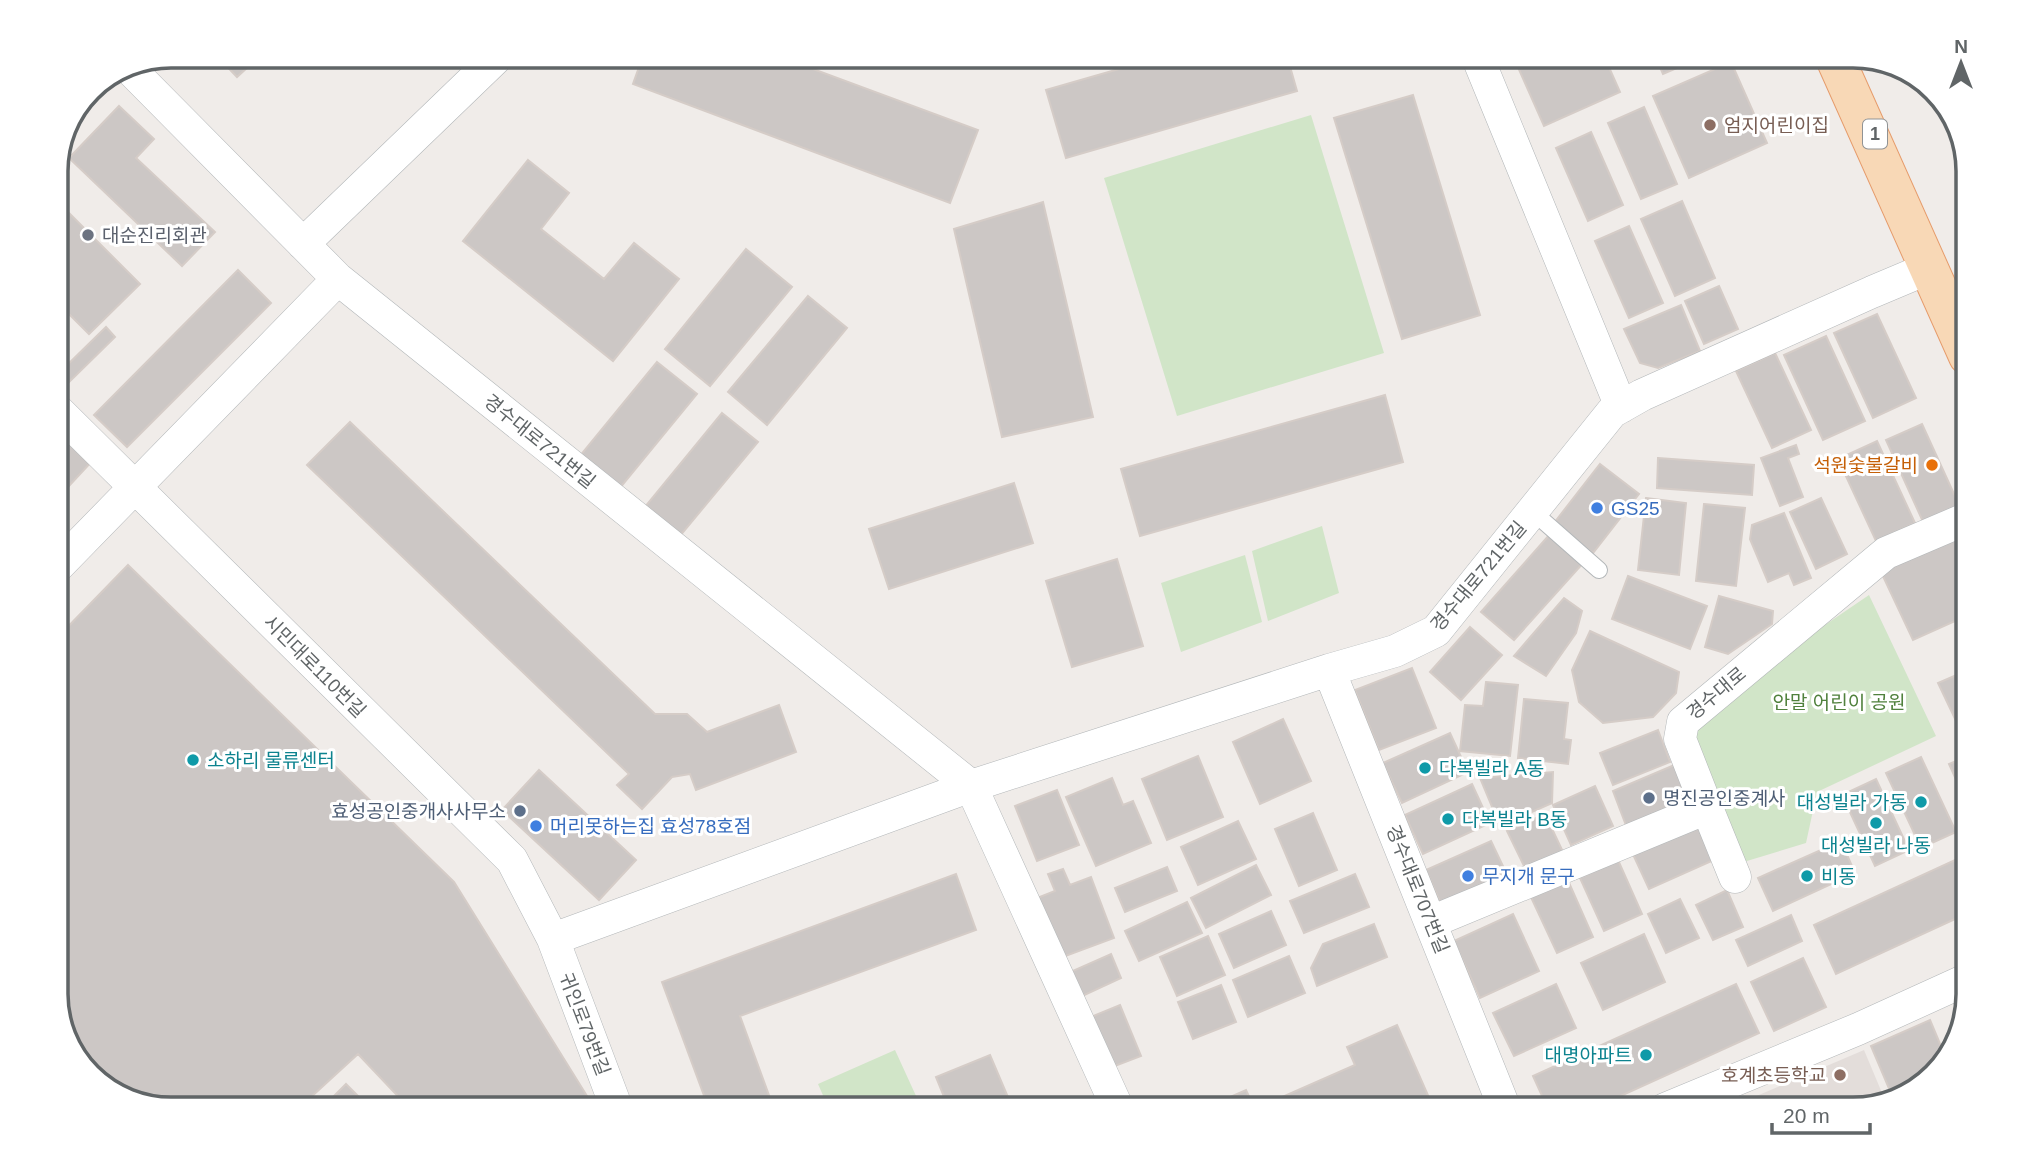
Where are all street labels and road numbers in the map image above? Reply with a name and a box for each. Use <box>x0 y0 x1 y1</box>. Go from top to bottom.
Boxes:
road number: 1 <box>1863 119 1887 148</box>
street label: 경수대로721번길 <box>480 390 599 493</box>
street label: 경수대로721번길 <box>1426 517 1530 635</box>
street label: 시민대로110번길 <box>259 611 370 722</box>
street label: 경수대로 <box>1683 663 1750 724</box>
street label: 경수대로707번길 <box>1382 822 1453 956</box>
street label: 귀인로79번길 <box>555 970 614 1079</box>

